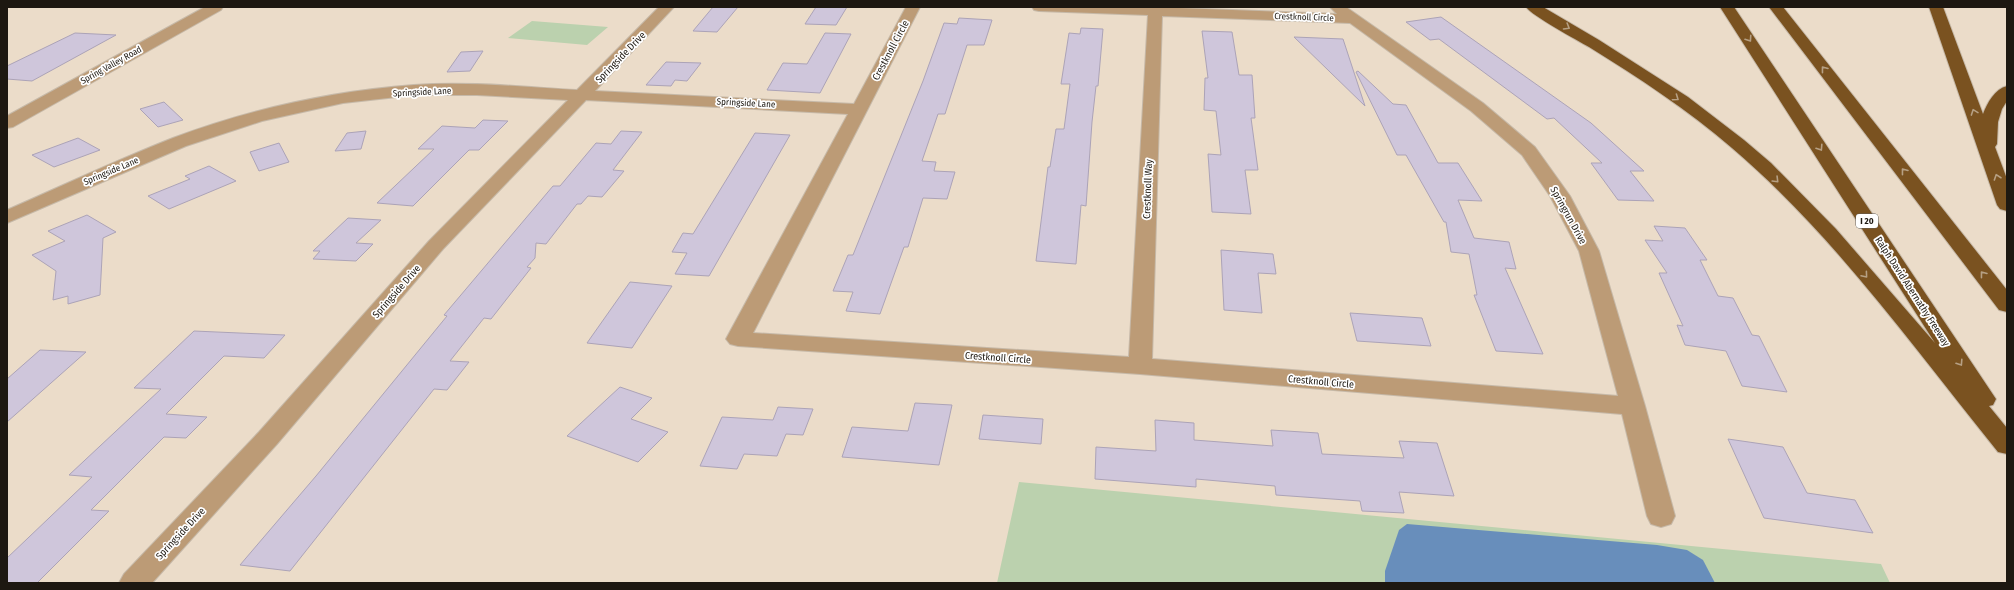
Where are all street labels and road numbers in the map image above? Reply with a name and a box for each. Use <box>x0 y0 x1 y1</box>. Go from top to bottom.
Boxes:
street label: Crestknoll Circle <box>1274 11 1334 23</box>
street label: Crestknoll Circle <box>870 18 912 82</box>
street label: Springside Drive <box>593 29 648 86</box>
street label: Spring Valley Road <box>79 44 143 86</box>
street label: Springside Lane <box>392 85 452 99</box>
street label: Springside Lane <box>716 96 776 110</box>
street label: Springside Lane <box>82 155 140 187</box>
street label: Crestknoll Way <box>1141 158 1155 219</box>
street label: Springrun Drive <box>1547 185 1589 246</box>
road number: I 20 <box>1856 214 1878 228</box>
street label: Ralph David Abernathy Freeway <box>1872 235 1952 349</box>
street label: Springside Drive <box>370 262 423 321</box>
street label: Crestknoll Circle <box>965 350 1031 366</box>
street label: Crestknoll Circle <box>1287 373 1354 391</box>
street label: Springside Drive <box>154 505 208 562</box>

